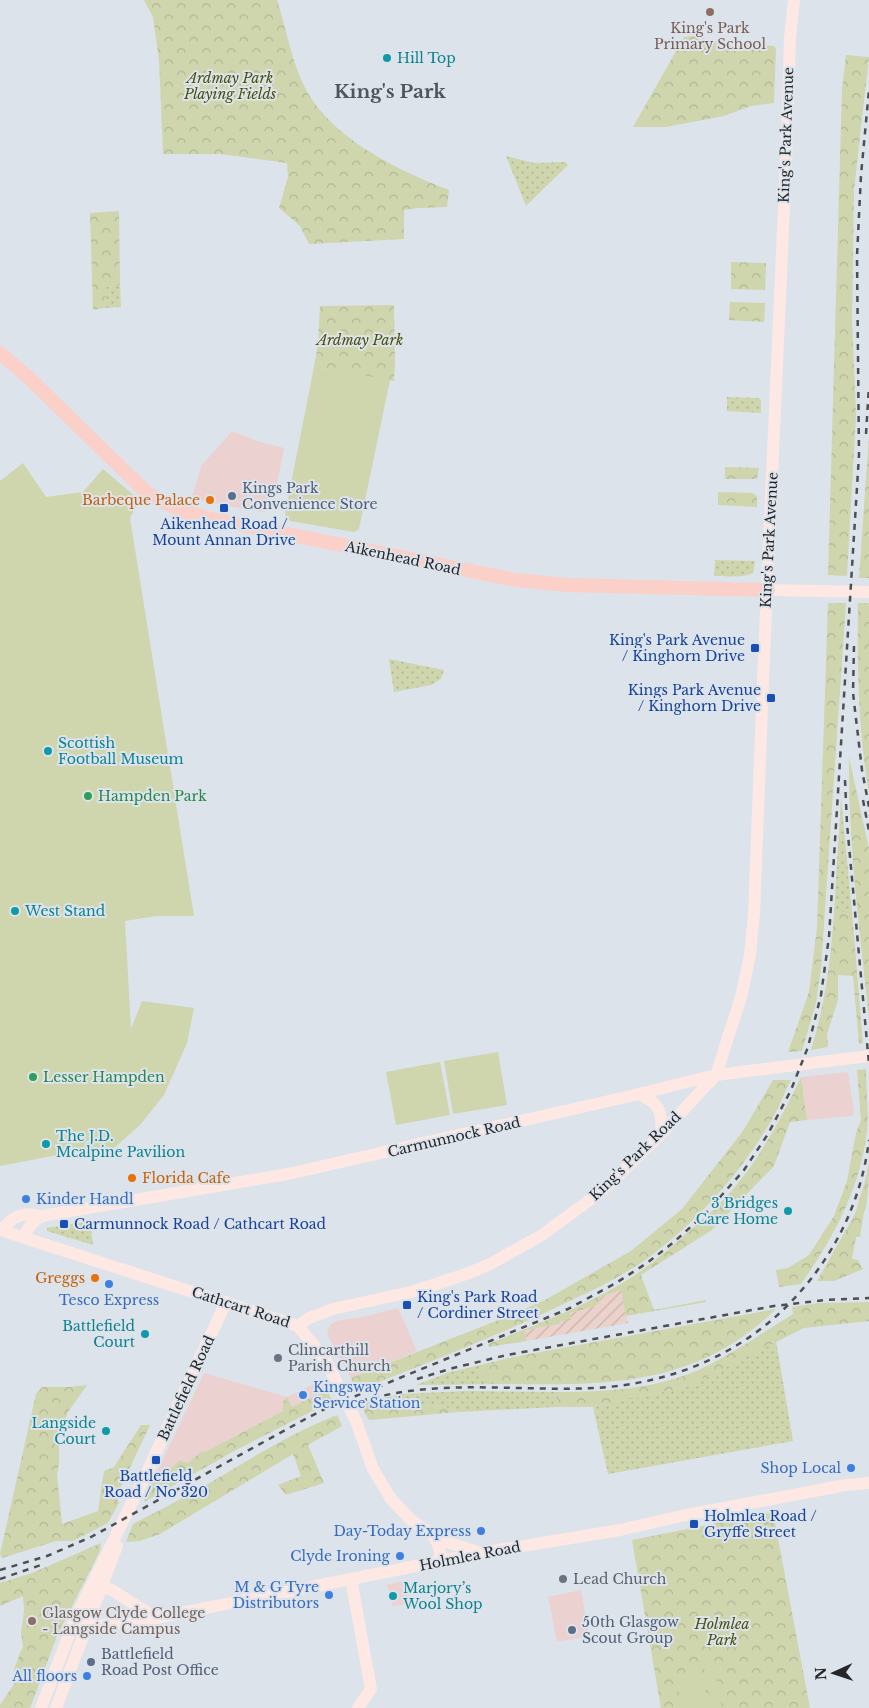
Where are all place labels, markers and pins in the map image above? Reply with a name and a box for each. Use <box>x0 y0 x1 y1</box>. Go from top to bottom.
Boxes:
marker: King's Park Primary School <box>704 6 716 18</box>
place label: King's Park Primary School <box>654 19 766 53</box>
place label: Hill Top <box>397 49 456 67</box>
marker: Hill Top <box>381 52 393 64</box>
place label: Kings Park Convenience Store <box>242 479 378 513</box>
marker: Kings Park Convenience Store <box>226 490 238 502</box>
place label: Barbeque Palace <box>82 491 200 509</box>
marker: Barbeque Palace <box>204 494 216 506</box>
marker: Aikenhead Road / Mount Annan Drive <box>218 502 230 514</box>
place label: Aikenhead Road / Mount Annan Drive <box>152 515 296 549</box>
place label: King's Park Avenue / Kinghorn Drive <box>609 631 745 665</box>
marker: King's Park Avenue / Kinghorn Drive <box>749 642 761 654</box>
place label: Kings Park Avenue / Kinghorn Drive <box>628 681 761 715</box>
marker: Kings Park Avenue / Kinghorn Drive <box>765 692 777 704</box>
place label: Scottish Football Museum <box>58 734 184 768</box>
marker: Scottish Football Museum <box>42 745 54 757</box>
place label: Hampden Park <box>98 787 207 805</box>
marker: Hampden Park <box>82 790 94 802</box>
place label: West Stand <box>24 902 106 920</box>
marker: West Stand <box>9 905 21 917</box>
place label: Lesser Hampden <box>43 1068 165 1086</box>
marker: Lesser Hampden <box>27 1071 39 1083</box>
place label: The J.D. Mcalpine Pavilion <box>56 1127 185 1161</box>
marker: The J.D. Mcalpine Pavilion <box>40 1138 52 1150</box>
place label: Florida Cafe <box>142 1169 230 1187</box>
marker: Florida Cafe <box>126 1172 138 1184</box>
place label: Kinder Handl <box>36 1190 134 1208</box>
marker: Kinder Handl <box>20 1193 32 1205</box>
place label: 3 Bridges Care Home <box>696 1194 778 1228</box>
marker: 3 Bridges Care Home <box>782 1205 794 1217</box>
place label: Carmunnock Road / Cathcart Road <box>74 1215 327 1233</box>
marker: Carmunnock Road / Cathcart Road <box>58 1218 70 1230</box>
place label: Greggs <box>35 1269 85 1287</box>
marker: Greggs <box>89 1272 101 1284</box>
marker: Tesco Express <box>103 1278 115 1290</box>
place label: King's Park Road / Cordiner Street <box>417 1288 539 1322</box>
place label: Tesco Express <box>59 1291 159 1309</box>
marker: King's Park Road / Cordiner Street <box>401 1299 413 1311</box>
place label: Battlefield Court <box>62 1317 136 1351</box>
marker: Battlefield Court <box>139 1328 151 1340</box>
place label: Clincarthill Parish Church <box>288 1341 391 1375</box>
marker: Clincarthill Parish Church <box>272 1352 284 1364</box>
place label: Kingsway Service Station <box>313 1378 421 1412</box>
marker: Kingsway Service Station <box>297 1389 309 1401</box>
place label: Langside Court <box>31 1414 97 1448</box>
marker: Langside Court <box>100 1425 112 1437</box>
marker: Battlefield Road / No 320 <box>150 1454 162 1466</box>
place label: Shop Local <box>761 1459 841 1477</box>
marker: Shop Local <box>845 1462 857 1474</box>
place label: Battlefield Road / No 320 <box>104 1467 208 1501</box>
place label: Holmlea Road / Gryffe Street <box>704 1507 817 1541</box>
marker: Holmlea Road / Gryffe Street <box>688 1518 700 1530</box>
place label: Day-Today Express <box>333 1522 471 1540</box>
marker: Day-Today Express <box>475 1525 487 1537</box>
place label: Clyde Ironing <box>290 1547 391 1565</box>
marker: Clyde Ironing <box>394 1550 406 1562</box>
place label: Lead Church <box>573 1570 667 1588</box>
marker: Lead Church <box>557 1573 569 1585</box>
place label: M & G Tyre Distributors <box>233 1578 319 1612</box>
place label: Marjory’s Wool Shop <box>402 1579 483 1613</box>
marker: M & G Tyre Distributors <box>323 1589 335 1601</box>
marker: Marjory’s Wool Shop <box>387 1590 399 1602</box>
place label: Glasgow Clyde College - Langside Campus <box>42 1604 205 1638</box>
place label: 50th Glasgow Scout Group <box>582 1613 679 1647</box>
marker: Glasgow Clyde College - Langside Campus <box>26 1615 38 1627</box>
marker: 50th Glasgow Scout Group <box>566 1624 578 1636</box>
place label: Battlefield Road Post Office <box>101 1645 219 1679</box>
marker: Battlefield Road Post Office <box>85 1656 97 1668</box>
place label: All floors <box>11 1667 77 1685</box>
marker: All floors <box>81 1670 93 1682</box>

